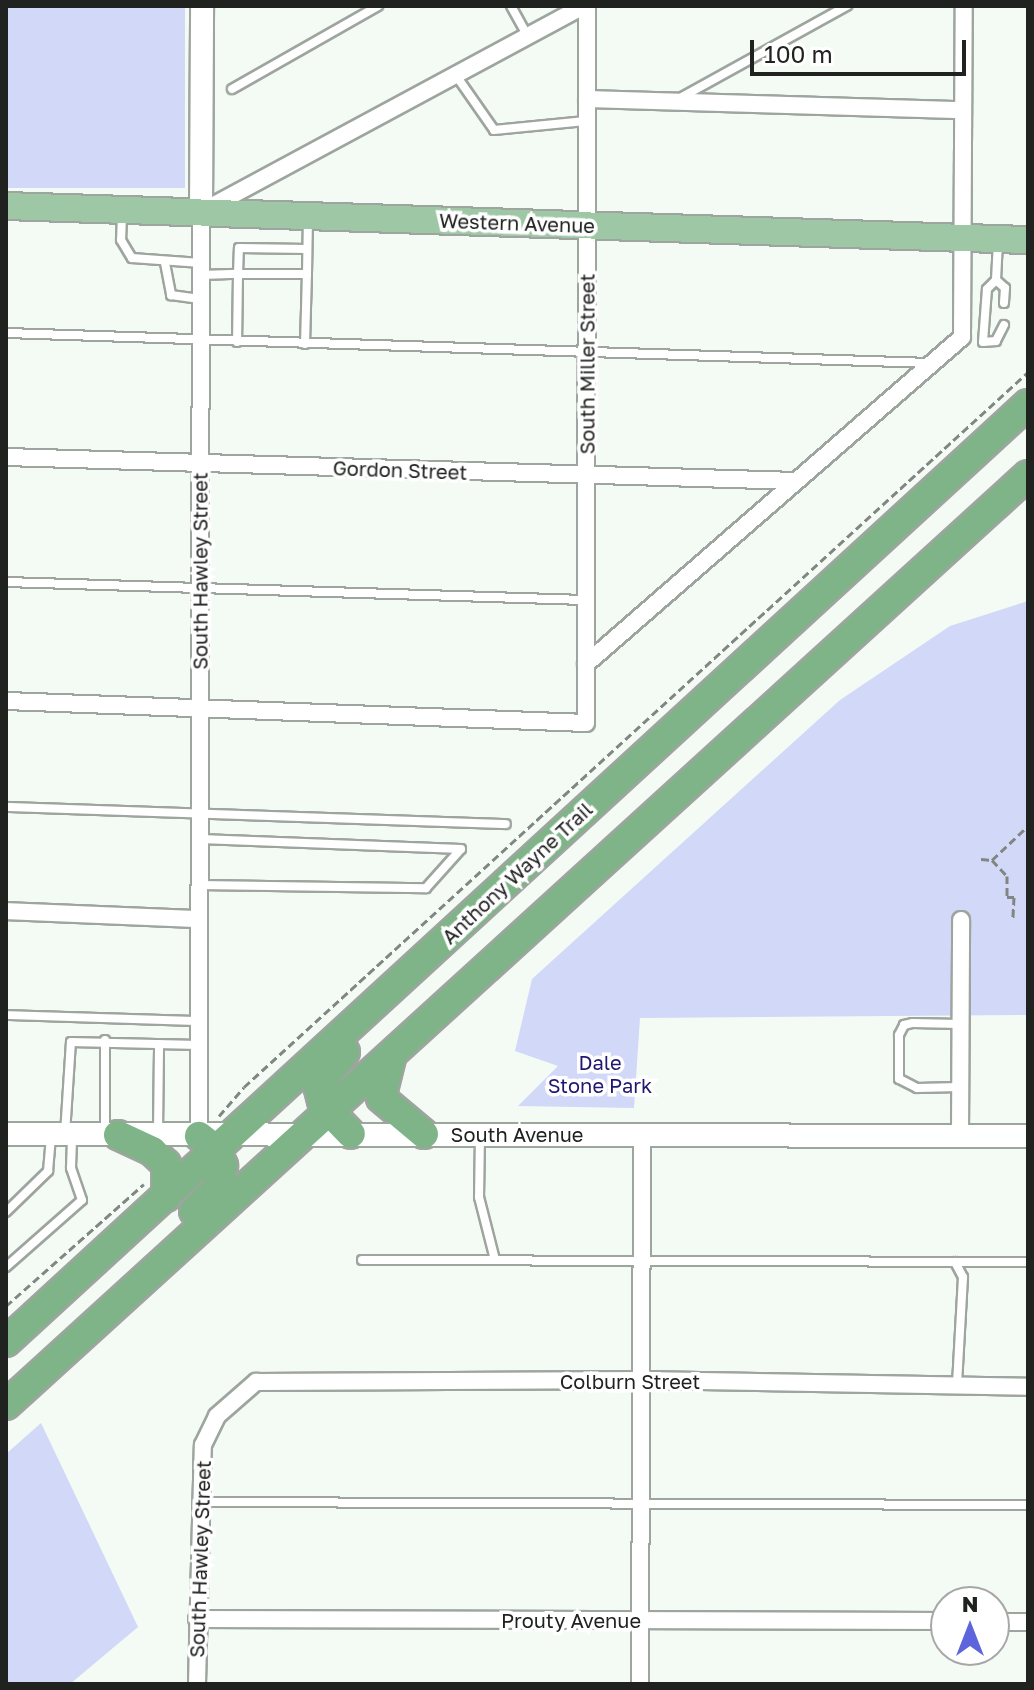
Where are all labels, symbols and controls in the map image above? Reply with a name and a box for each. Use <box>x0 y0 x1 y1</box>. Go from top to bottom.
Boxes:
scale bar <box>754 24 970 74</box>
text: 100 m <box>764 39 833 68</box>
street label: Western Avenue <box>439 208 595 238</box>
street label: South Miller Street <box>575 274 599 454</box>
street label: Gordon Street <box>332 456 468 484</box>
street label: South Hawley Street <box>188 472 212 670</box>
street label: Anthony Wayne Trail <box>437 797 597 949</box>
park label: Dale Stone Park <box>548 1050 652 1097</box>
street label: South Avenue <box>451 1122 583 1146</box>
street label: Colburn Street <box>560 1369 700 1393</box>
street label: South Hawley Street <box>185 1460 215 1658</box>
north arrow <box>930 1586 1010 1666</box>
text: N <box>962 1590 978 1617</box>
street label: Prouty Avenue <box>501 1608 641 1632</box>

